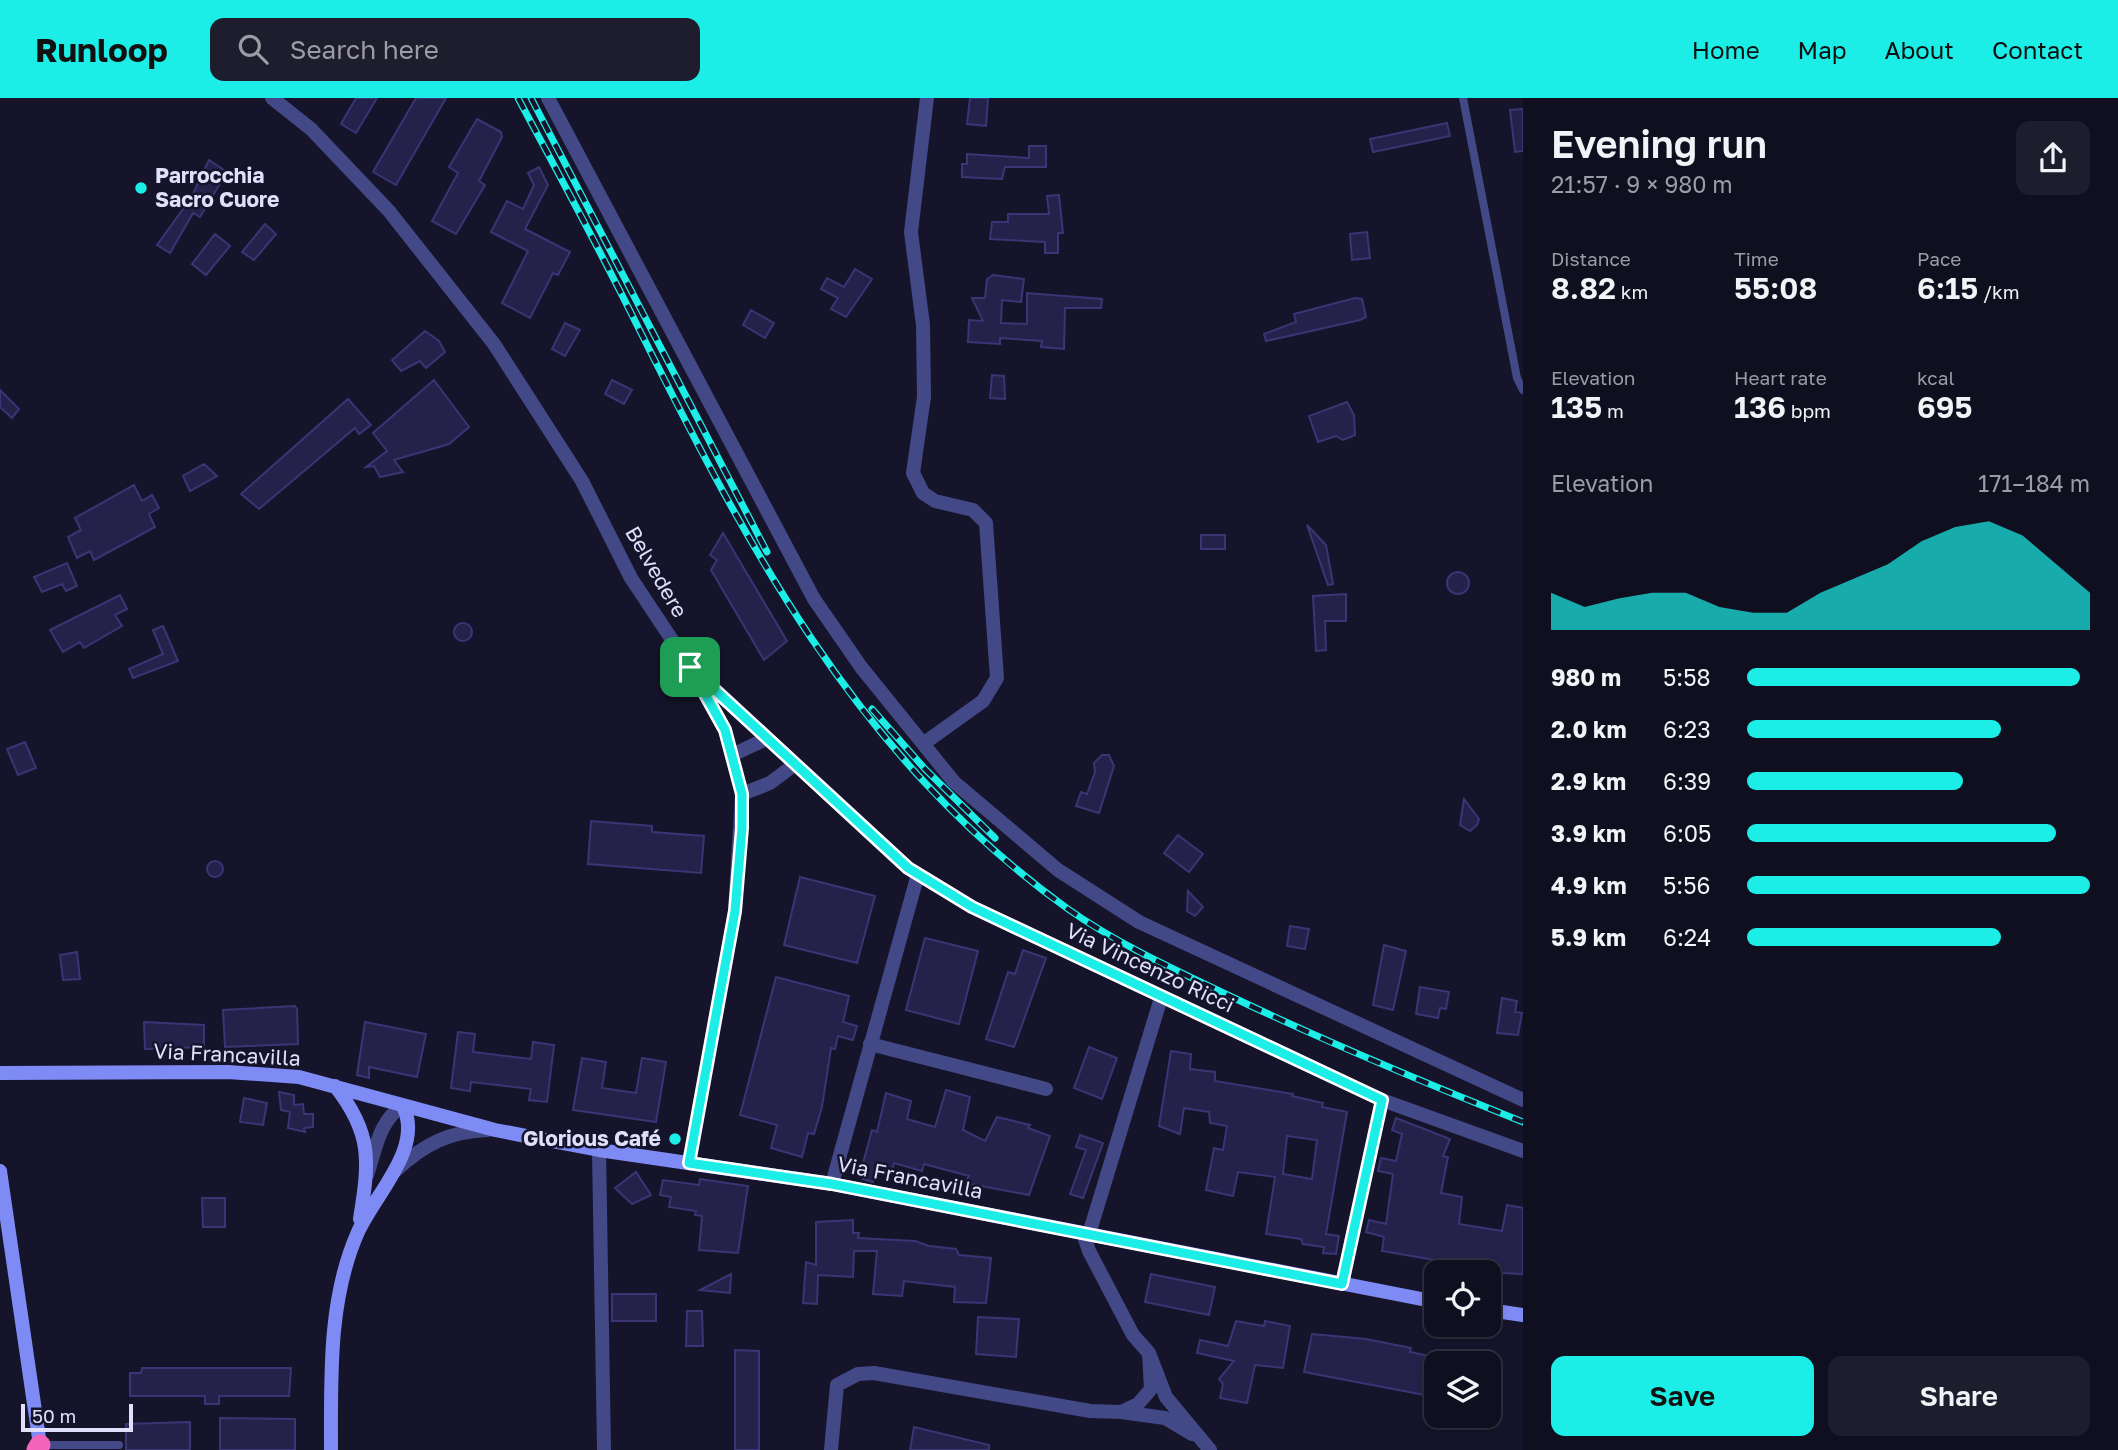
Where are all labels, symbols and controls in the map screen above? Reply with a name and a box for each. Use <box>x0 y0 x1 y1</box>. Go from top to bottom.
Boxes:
search box <box>210 18 700 81</box>
text: Runloop <box>35 30 168 69</box>
icon: search <box>234 30 272 68</box>
text: Search here <box>290 34 439 65</box>
text: Home <box>1692 35 1760 64</box>
text: Map <box>1798 35 1847 64</box>
text: About <box>1885 35 1954 64</box>
text: Contact <box>1992 35 2083 64</box>
text: Evening run <box>1551 121 1767 166</box>
button: share <box>2016 121 2090 195</box>
place label: Parrocchia Sacro Cuore <box>155 162 279 212</box>
text: 21:57 · 9 × 980 m <box>1551 170 1733 198</box>
marker: Parrocchia Sacro Cuore <box>133 180 149 196</box>
text: Distance <box>1551 247 1631 270</box>
text: Time <box>1734 247 1779 270</box>
text: Pace <box>1917 247 1961 270</box>
text: 8.82 <box>1551 270 1616 306</box>
text: 55:08 <box>1734 270 1817 306</box>
text: 6:15 <box>1917 270 1978 306</box>
text: km <box>1616 280 1648 303</box>
text: /km <box>1978 280 2020 303</box>
text: Elevation <box>1551 366 1636 389</box>
text: Heart rate <box>1734 366 1827 389</box>
text: kcal <box>1917 366 1955 389</box>
text: 135 <box>1551 389 1602 425</box>
text: 136 <box>1734 389 1786 425</box>
text: 695 <box>1917 389 1972 425</box>
text: m <box>1602 399 1624 422</box>
text: bpm <box>1786 399 1831 422</box>
text: Elevation <box>1551 469 1653 497</box>
text: 171–184 m <box>1978 469 2090 497</box>
street label: Belvedere <box>620 521 693 622</box>
pin <box>660 637 720 697</box>
icon: arrive <box>671 648 709 686</box>
text: 980 m <box>1551 663 1621 691</box>
text: 5:58 <box>1663 663 1711 691</box>
text: 2.0 km <box>1551 715 1627 743</box>
text: 6:23 <box>1663 715 1711 743</box>
text: 2.9 km <box>1551 767 1626 795</box>
text: 6:39 <box>1663 767 1711 795</box>
text: 3.9 km <box>1551 819 1626 847</box>
text: 6:05 <box>1663 819 1711 847</box>
text: 4.9 km <box>1551 871 1627 899</box>
text: 5:56 <box>1663 871 1711 899</box>
street label: Via Vincenzo Ricci <box>1062 917 1239 1018</box>
text: 5.9 km <box>1551 923 1626 951</box>
text: 6:24 <box>1663 923 1711 951</box>
street label: Via Francavilla <box>153 1037 301 1071</box>
place label: Glorious Café <box>523 1125 661 1151</box>
marker: Glorious Café <box>667 1131 683 1147</box>
street label: Via Francavilla <box>835 1150 985 1204</box>
map controls <box>1424 1260 1501 1428</box>
button: locate <box>1424 1260 1501 1337</box>
button: layers <box>1424 1351 1501 1428</box>
button: Save <box>1551 1356 1814 1436</box>
button: Share <box>1828 1356 2090 1436</box>
scale bar <box>21 1401 133 1433</box>
text: 50 m <box>32 1404 76 1427</box>

